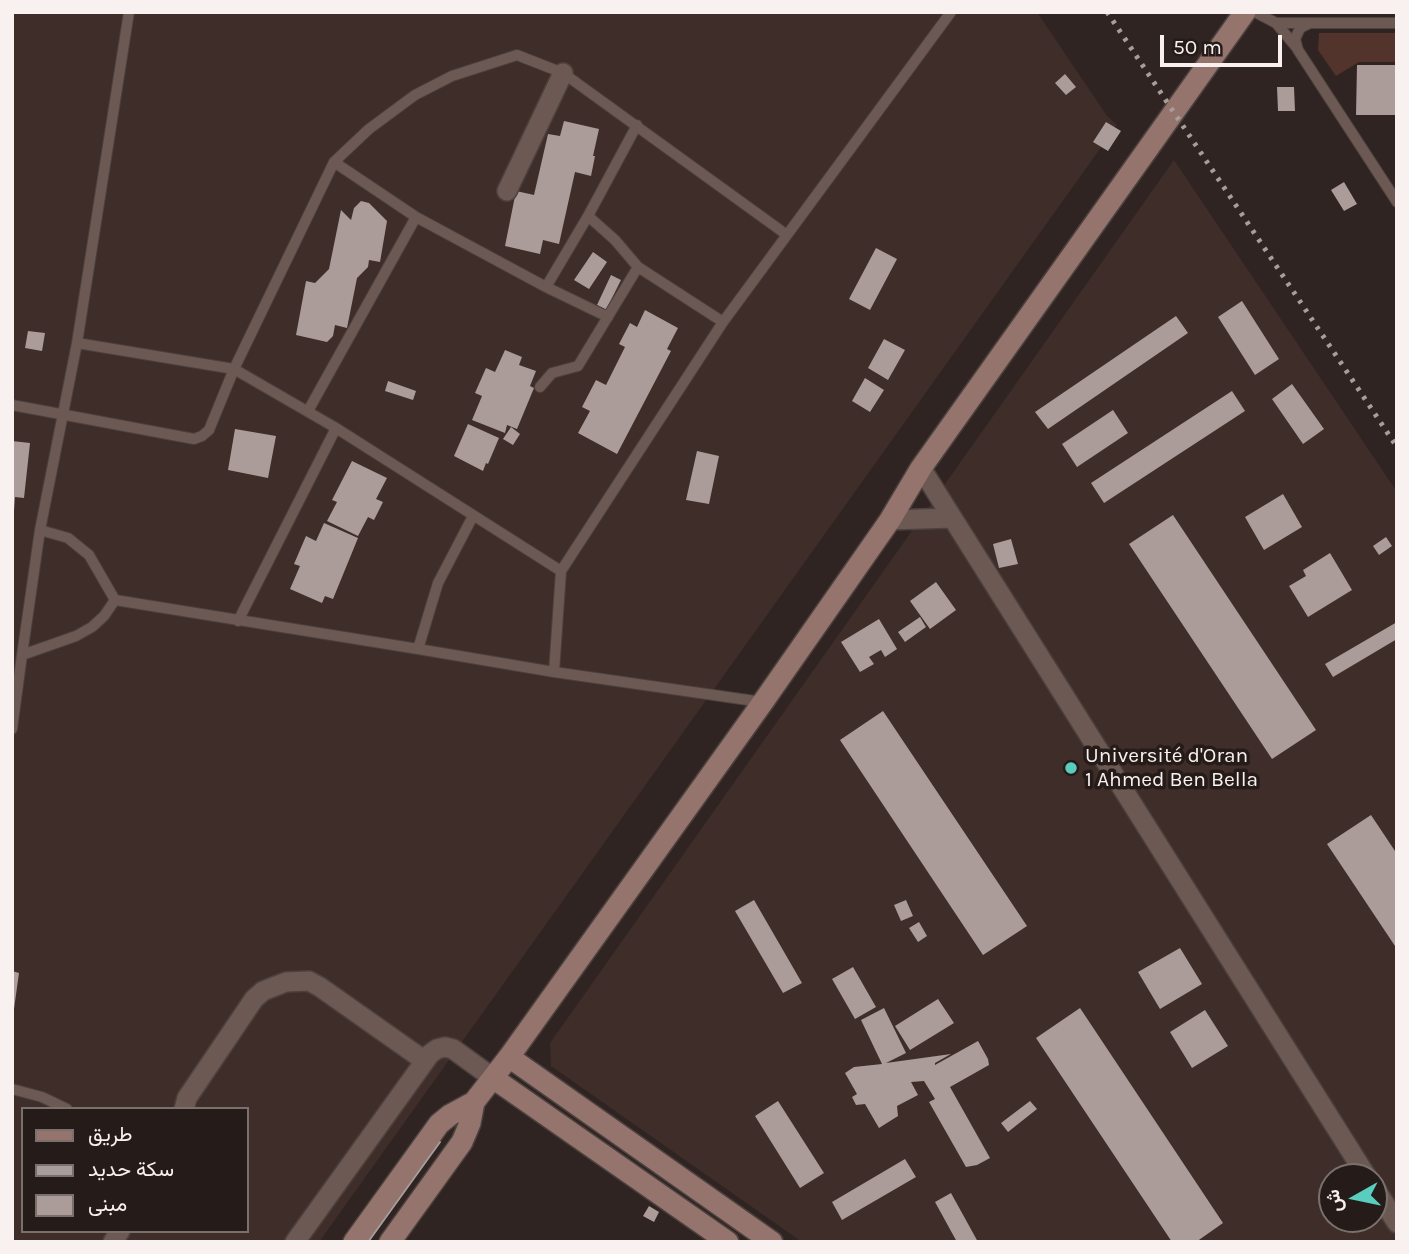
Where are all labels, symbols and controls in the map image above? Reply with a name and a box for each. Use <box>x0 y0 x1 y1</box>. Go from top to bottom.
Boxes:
scale bar <box>1164 21 1286 65</box>
text: 50 m <box>1173 35 1222 59</box>
place label: Université d'Oran 1 Ahmed Ben Bella <box>1085 743 1258 793</box>
marker: Université d'Oran 1 Ahmed Ben Bella <box>1063 760 1079 776</box>
legend <box>21 1107 248 1233</box>
text: طريق <box>88 1122 133 1146</box>
text: سكة حديد <box>88 1157 174 1181</box>
north arrow <box>1318 1163 1388 1233</box>
text: ش <box>1322 1188 1347 1214</box>
text: مبنى <box>88 1192 127 1216</box>

